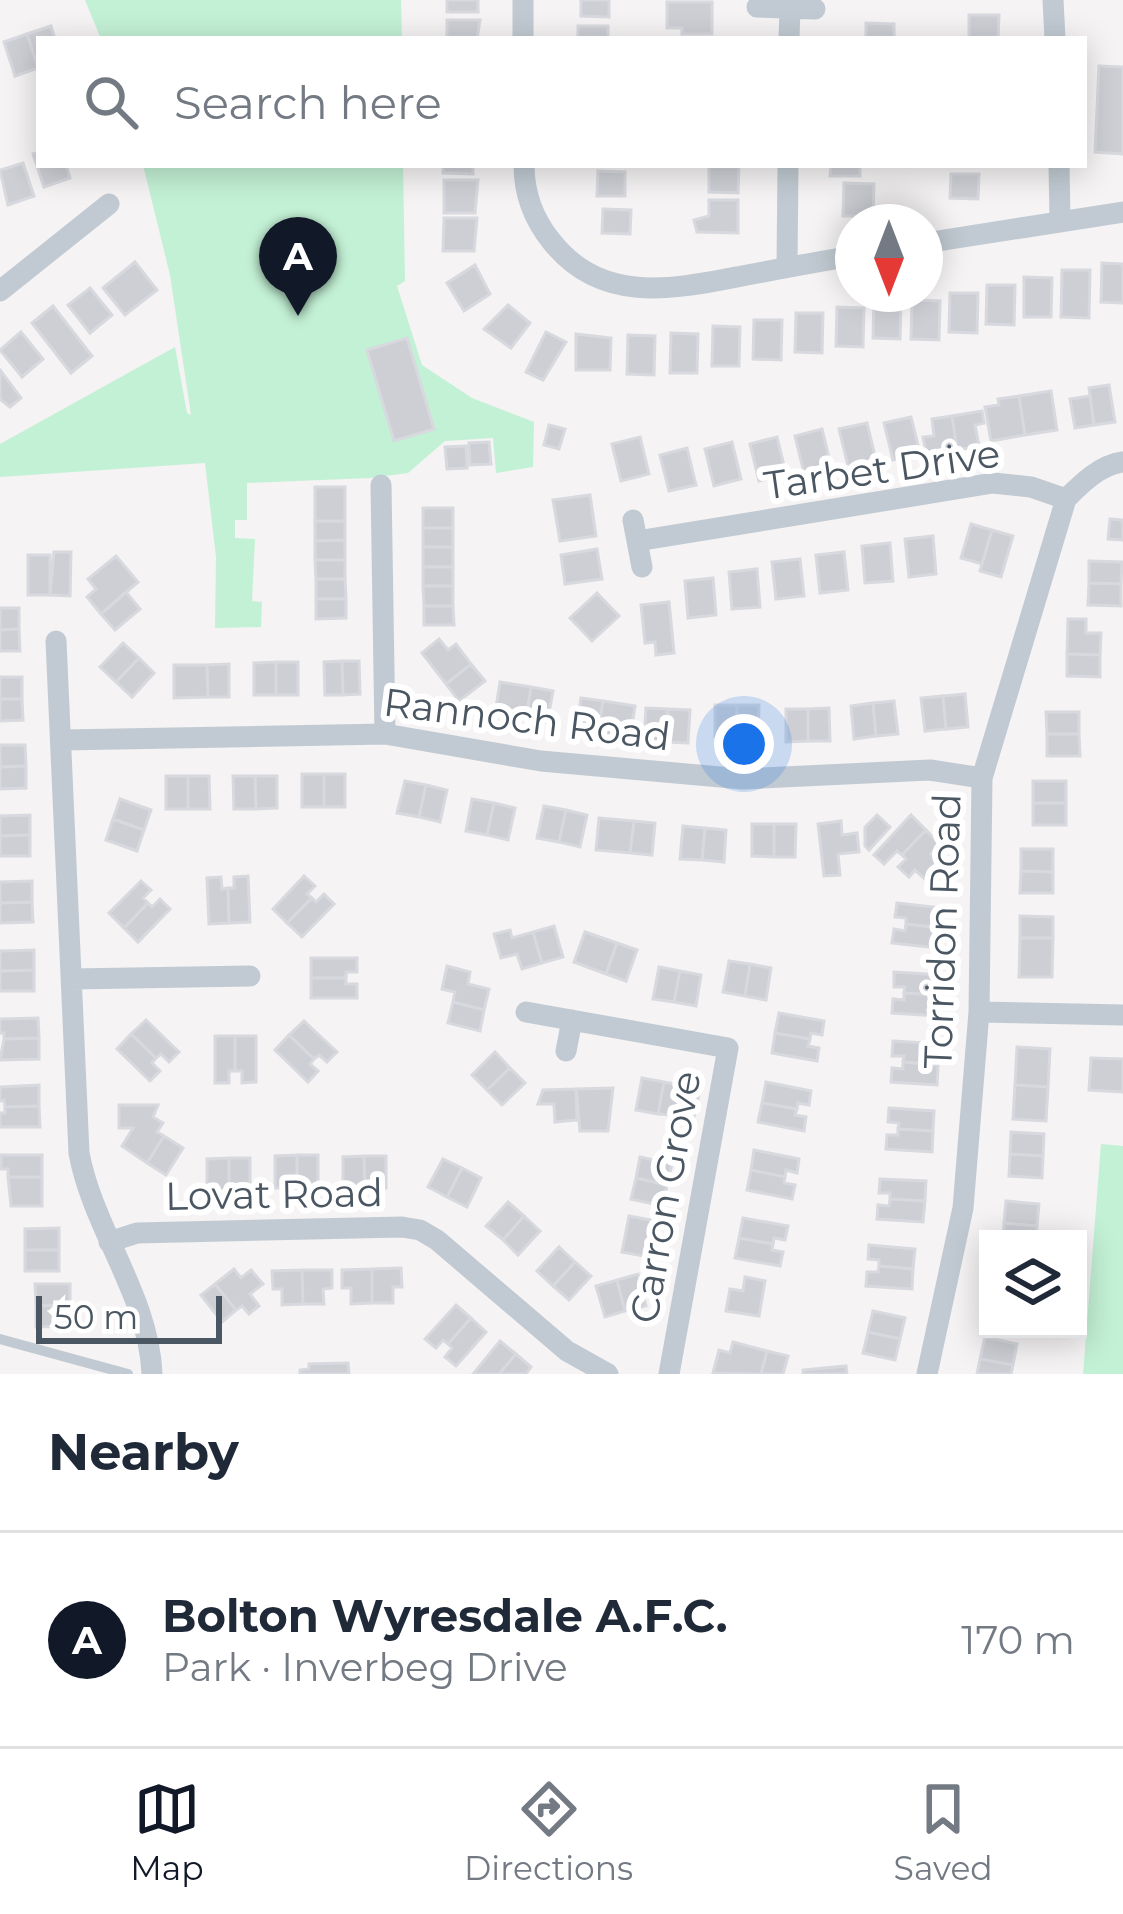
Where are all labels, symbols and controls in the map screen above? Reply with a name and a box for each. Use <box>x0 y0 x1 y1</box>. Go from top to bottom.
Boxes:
search box <box>36 36 1087 168</box>
icon: search <box>78 69 144 135</box>
text: Search here <box>174 75 442 130</box>
north arrow <box>835 204 943 312</box>
pin: A <box>259 217 337 316</box>
street label: Tarbet Drive <box>761 429 1003 509</box>
street label: Rannoch Road <box>381 678 673 760</box>
your location <box>714 714 774 774</box>
street label: Torridon Road <box>913 793 971 1069</box>
street label: Carron Grove <box>619 1067 711 1327</box>
street label: Lovat Road <box>165 1168 383 1220</box>
map controls <box>979 1230 1087 1338</box>
button: layers <box>979 1230 1087 1338</box>
scale bar <box>36 1290 222 1343</box>
text: 50 m <box>54 1297 138 1337</box>
text: Nearby <box>48 1421 239 1483</box>
text: Bolton Wyresdale A.F.C. <box>162 1588 727 1643</box>
text: A <box>72 1616 102 1664</box>
text: 170 m <box>961 1616 1075 1664</box>
text: Park · Inverbeg Drive <box>162 1643 568 1691</box>
tab: Map <box>130 1776 204 1888</box>
tab: Directions <box>464 1776 633 1888</box>
tab: Saved <box>894 1776 993 1888</box>

